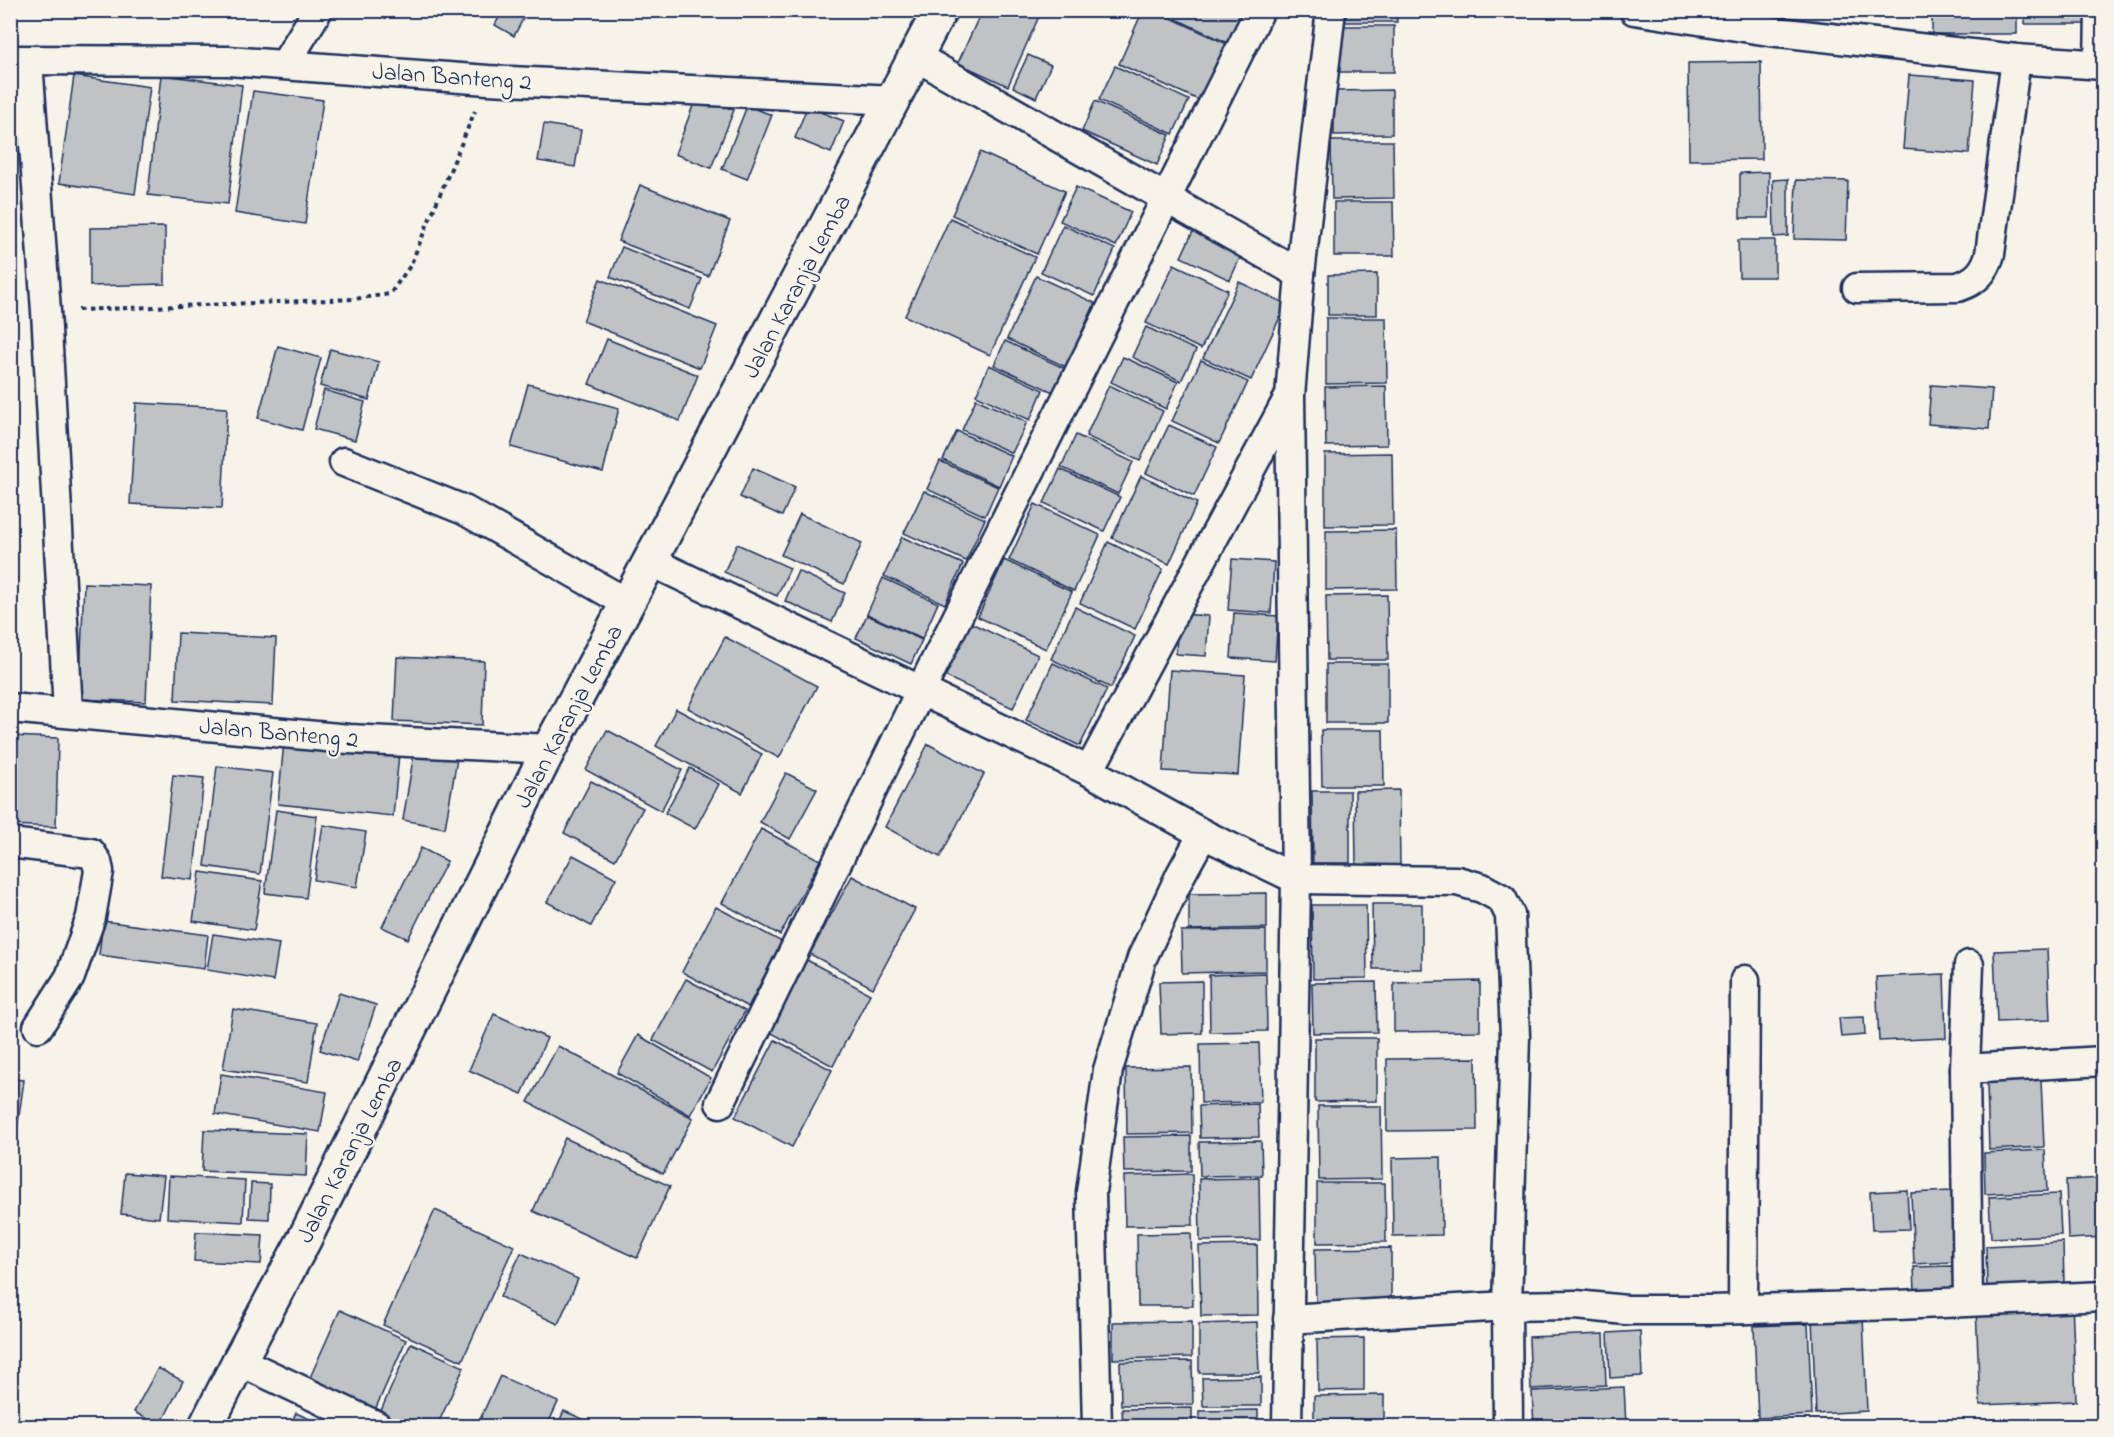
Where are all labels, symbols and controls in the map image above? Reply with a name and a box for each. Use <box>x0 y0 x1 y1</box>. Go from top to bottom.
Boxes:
street label: Jalan Banteng 2 <box>371 55 533 102</box>
street label: Jalan Karanja Lemba <box>735 189 862 385</box>
street label: Jalan Karanja Lemba <box>507 619 634 815</box>
street label: Jalan Banteng 2 <box>198 710 360 759</box>
street label: Jalan Karanja Lemba <box>289 1052 413 1250</box>

